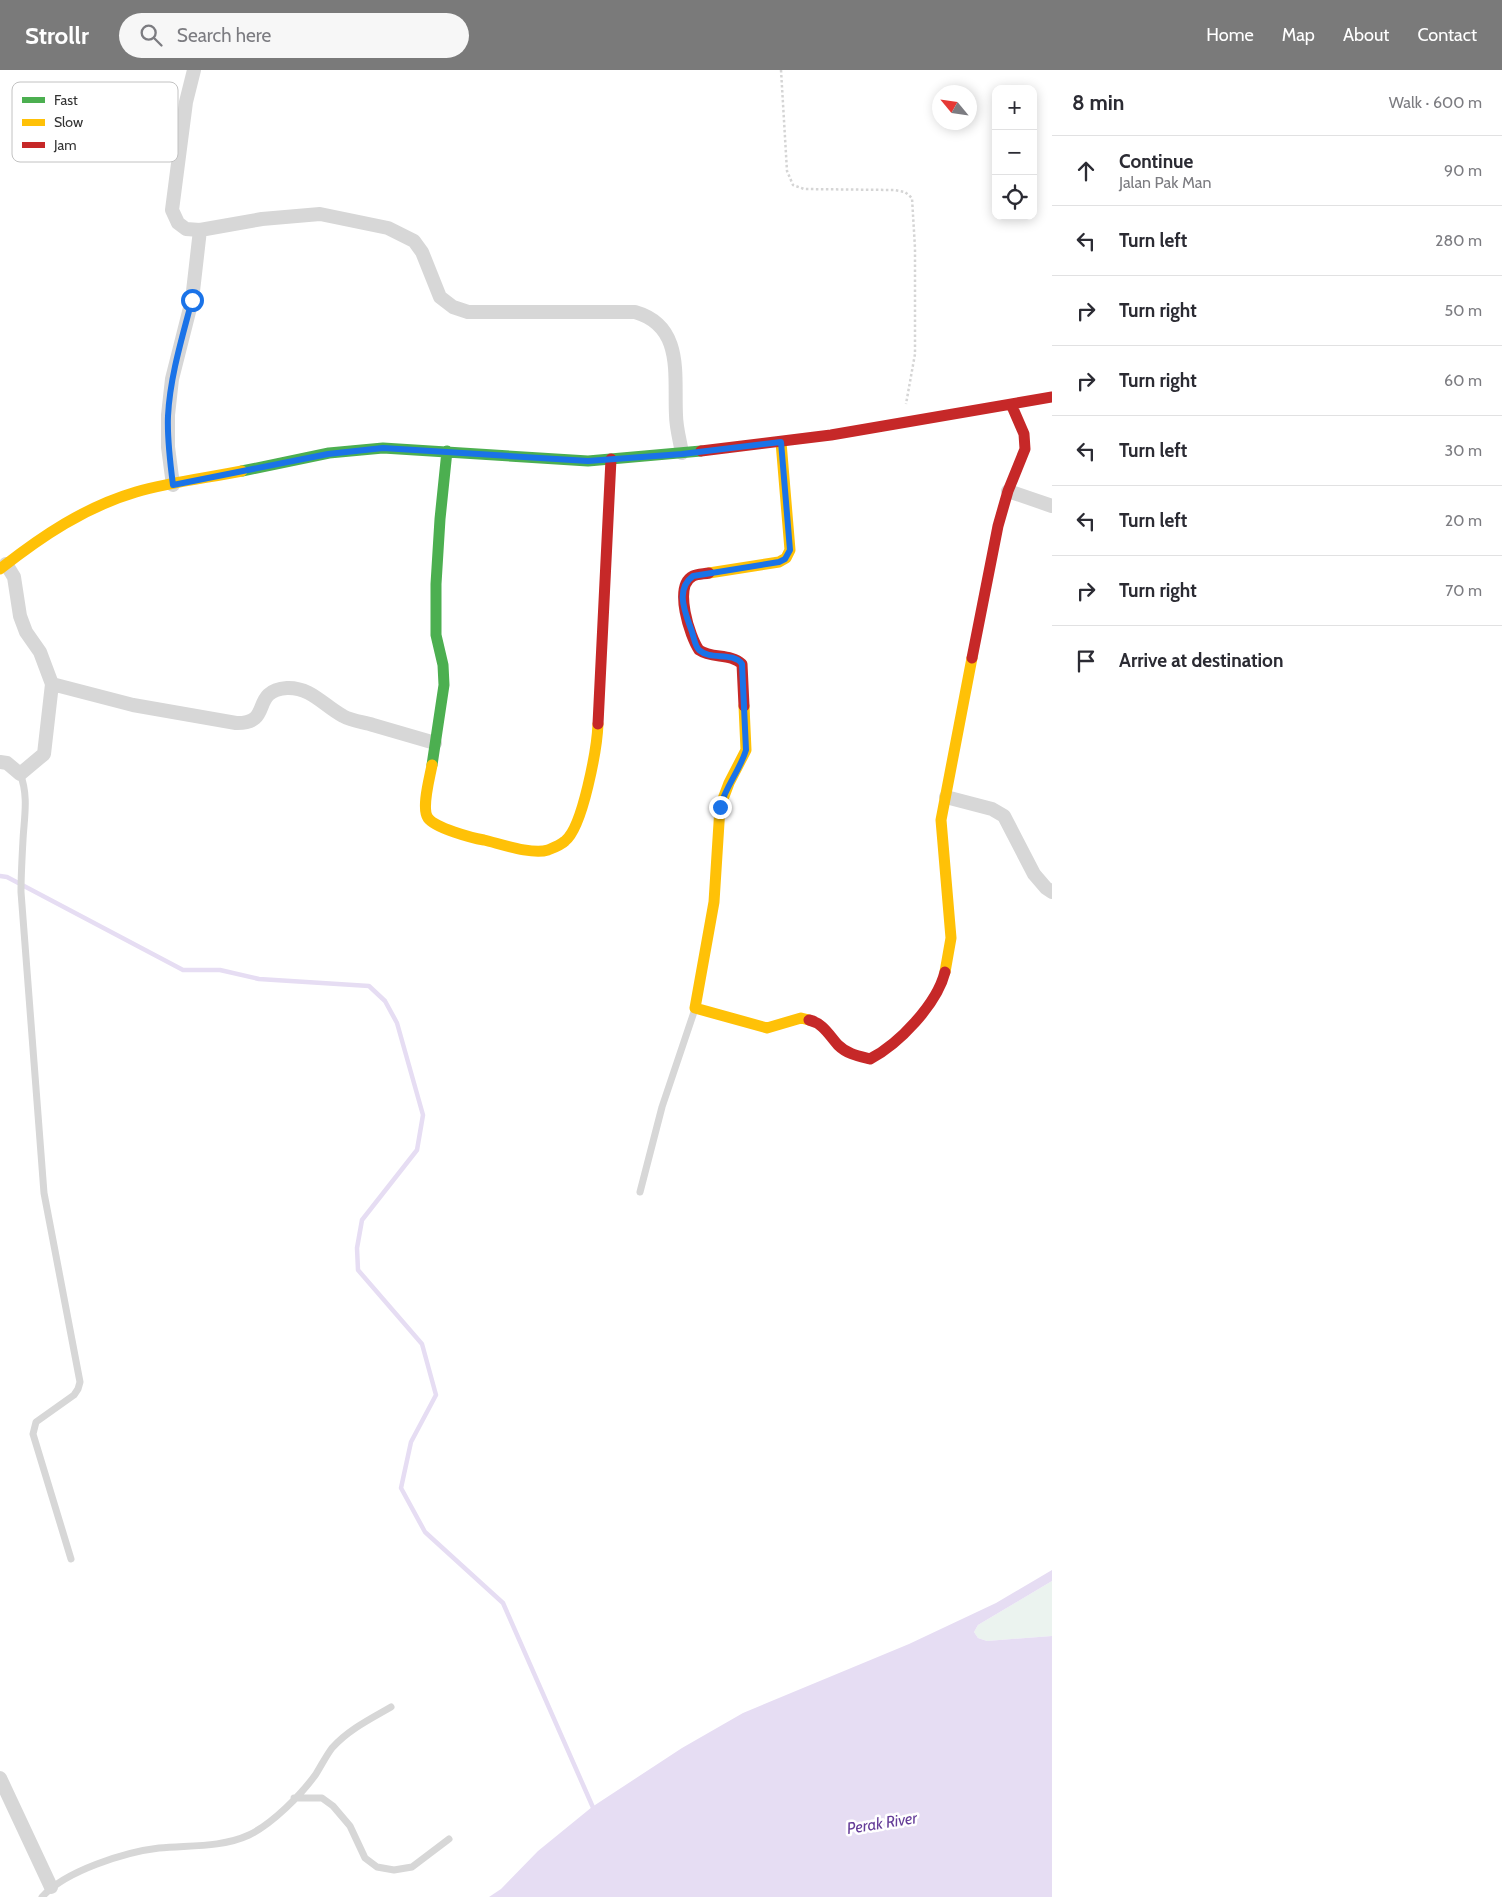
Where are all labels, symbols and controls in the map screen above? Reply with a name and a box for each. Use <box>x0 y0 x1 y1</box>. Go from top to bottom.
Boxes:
search box <box>119 13 469 58</box>
text: Strollr <box>25 21 89 50</box>
icon: search <box>137 21 165 49</box>
text: Search here <box>177 24 271 47</box>
text: Home <box>1206 24 1254 46</box>
text: Map <box>1282 24 1315 46</box>
text: About <box>1343 24 1389 46</box>
text: Contact <box>1417 24 1477 46</box>
legend <box>12 82 178 162</box>
north arrow <box>932 85 977 130</box>
map controls <box>992 85 1037 220</box>
button: + <box>992 85 1037 130</box>
text: 8 min <box>1072 90 1124 115</box>
text: Fast <box>54 91 78 109</box>
text: Walk · 600 m <box>1389 93 1482 112</box>
text: Slow <box>54 113 83 131</box>
button: − <box>992 130 1037 175</box>
text: Jam <box>53 136 76 154</box>
text: Continue <box>1119 150 1193 173</box>
icon: ahead <box>1072 157 1100 185</box>
text: 90 m <box>1444 161 1482 180</box>
text: Jalan Pak Man <box>1119 173 1212 192</box>
button: locate <box>992 175 1037 220</box>
icon: left <box>1072 227 1100 255</box>
text: Turn left <box>1119 229 1187 252</box>
text: 280 m <box>1435 231 1482 250</box>
route start <box>181 289 204 312</box>
icon: right <box>1072 297 1100 325</box>
text: Turn right <box>1119 299 1197 322</box>
text: 50 m <box>1445 301 1482 320</box>
icon: right <box>1072 367 1100 395</box>
text: Turn right <box>1119 369 1197 392</box>
text: 60 m <box>1444 371 1482 390</box>
icon: left <box>1072 437 1100 465</box>
text: Turn left <box>1119 439 1187 462</box>
text: 30 m <box>1445 441 1482 460</box>
icon: left <box>1072 507 1100 535</box>
text: Turn left <box>1119 509 1187 532</box>
text: 20 m <box>1445 511 1482 530</box>
icon: right <box>1072 577 1100 605</box>
text: Turn right <box>1119 579 1197 602</box>
text: 70 m <box>1445 581 1482 600</box>
icon: arrive <box>1072 647 1100 675</box>
text: Arrive at destination <box>1119 649 1283 672</box>
route end <box>709 796 732 819</box>
water label: Perak River <box>845 1808 920 1838</box>

